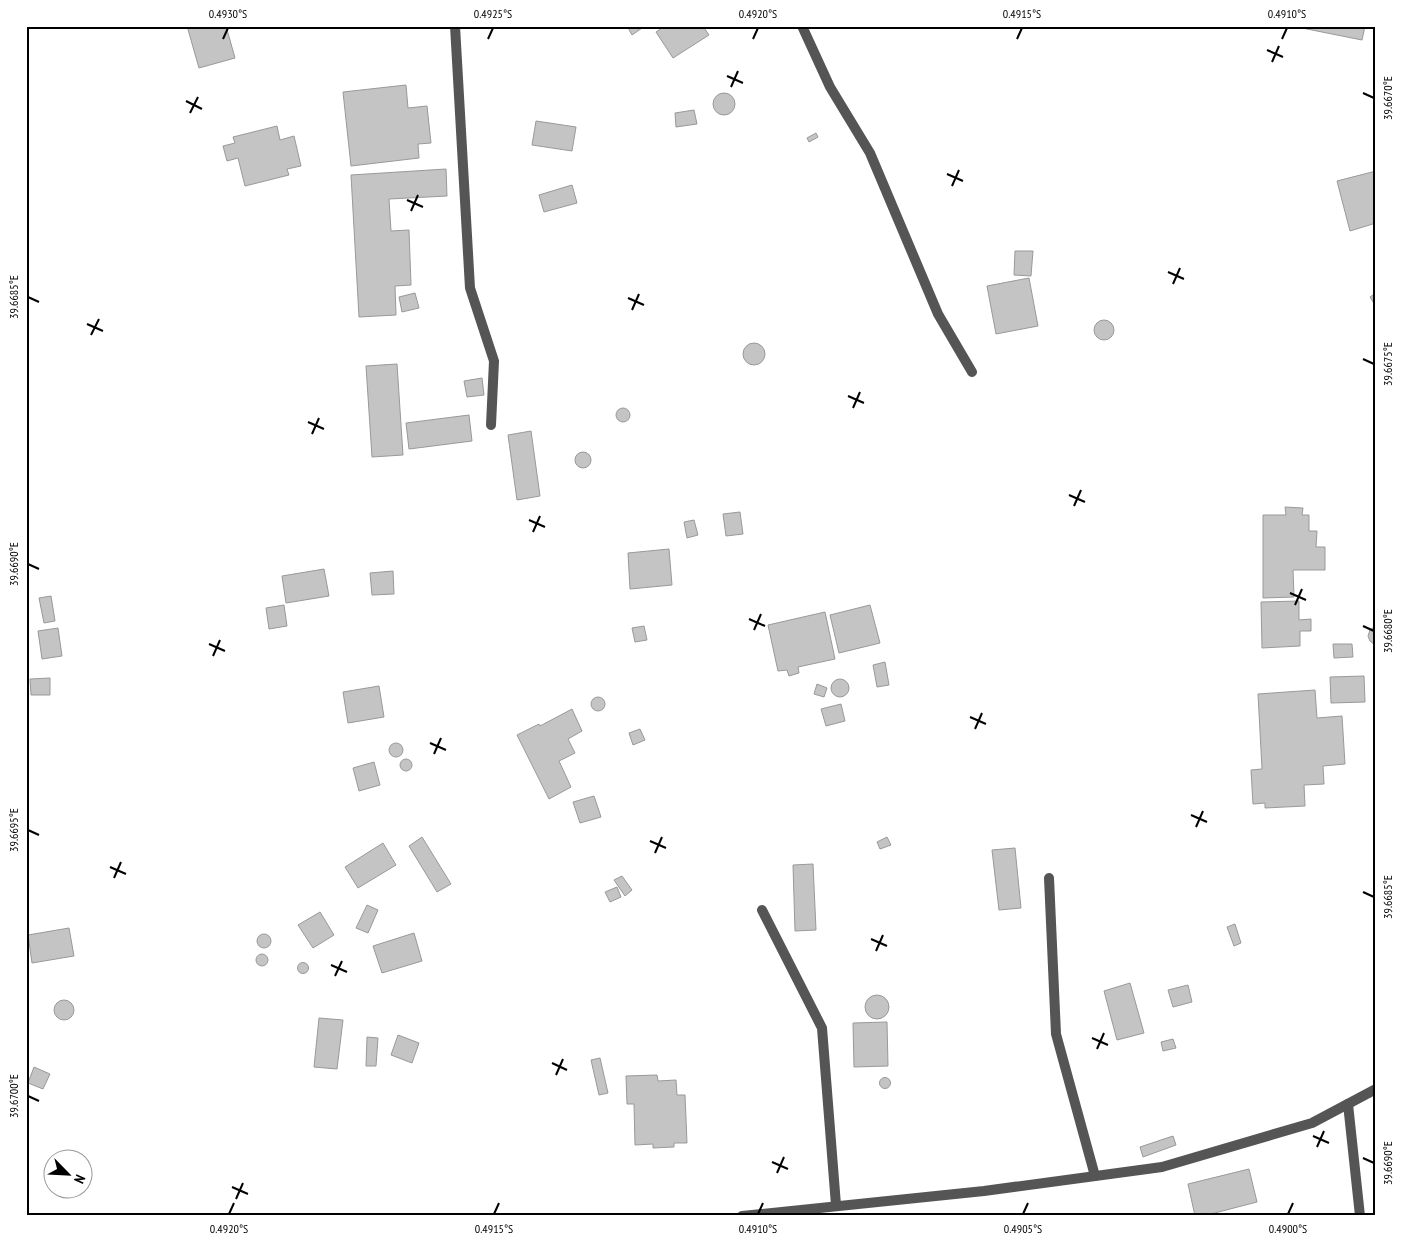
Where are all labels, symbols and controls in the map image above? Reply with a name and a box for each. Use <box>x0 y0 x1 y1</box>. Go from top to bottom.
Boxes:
text: 0.4930°S <box>209 6 247 21</box>
text: 0.4925°S <box>474 6 512 21</box>
text: 0.4920°S <box>739 6 777 21</box>
text: 0.4915°S <box>1003 6 1041 21</box>
text: 0.4910°S <box>1268 6 1306 21</box>
text: 39.6670°E <box>1380 76 1395 120</box>
text: 39.6685°E <box>6 275 21 319</box>
text: 39.6675°E <box>1380 342 1395 386</box>
text: 39.6690°E <box>6 542 21 586</box>
text: 39.6680°E <box>1380 609 1395 653</box>
text: 39.6695°E <box>6 808 21 852</box>
text: 39.6685°E <box>1380 875 1395 919</box>
text: 39.6700°E <box>6 1074 21 1118</box>
text: 39.6690°E <box>1380 1141 1395 1185</box>
north arrow <box>42 1150 92 1200</box>
text: N <box>70 1172 90 1186</box>
text: 0.4920°S <box>210 1221 248 1236</box>
text: 0.4915°S <box>475 1221 513 1236</box>
text: 0.4910°S <box>739 1221 777 1236</box>
text: 0.4905°S <box>1004 1221 1042 1236</box>
text: 0.4900°S <box>1269 1221 1307 1236</box>

